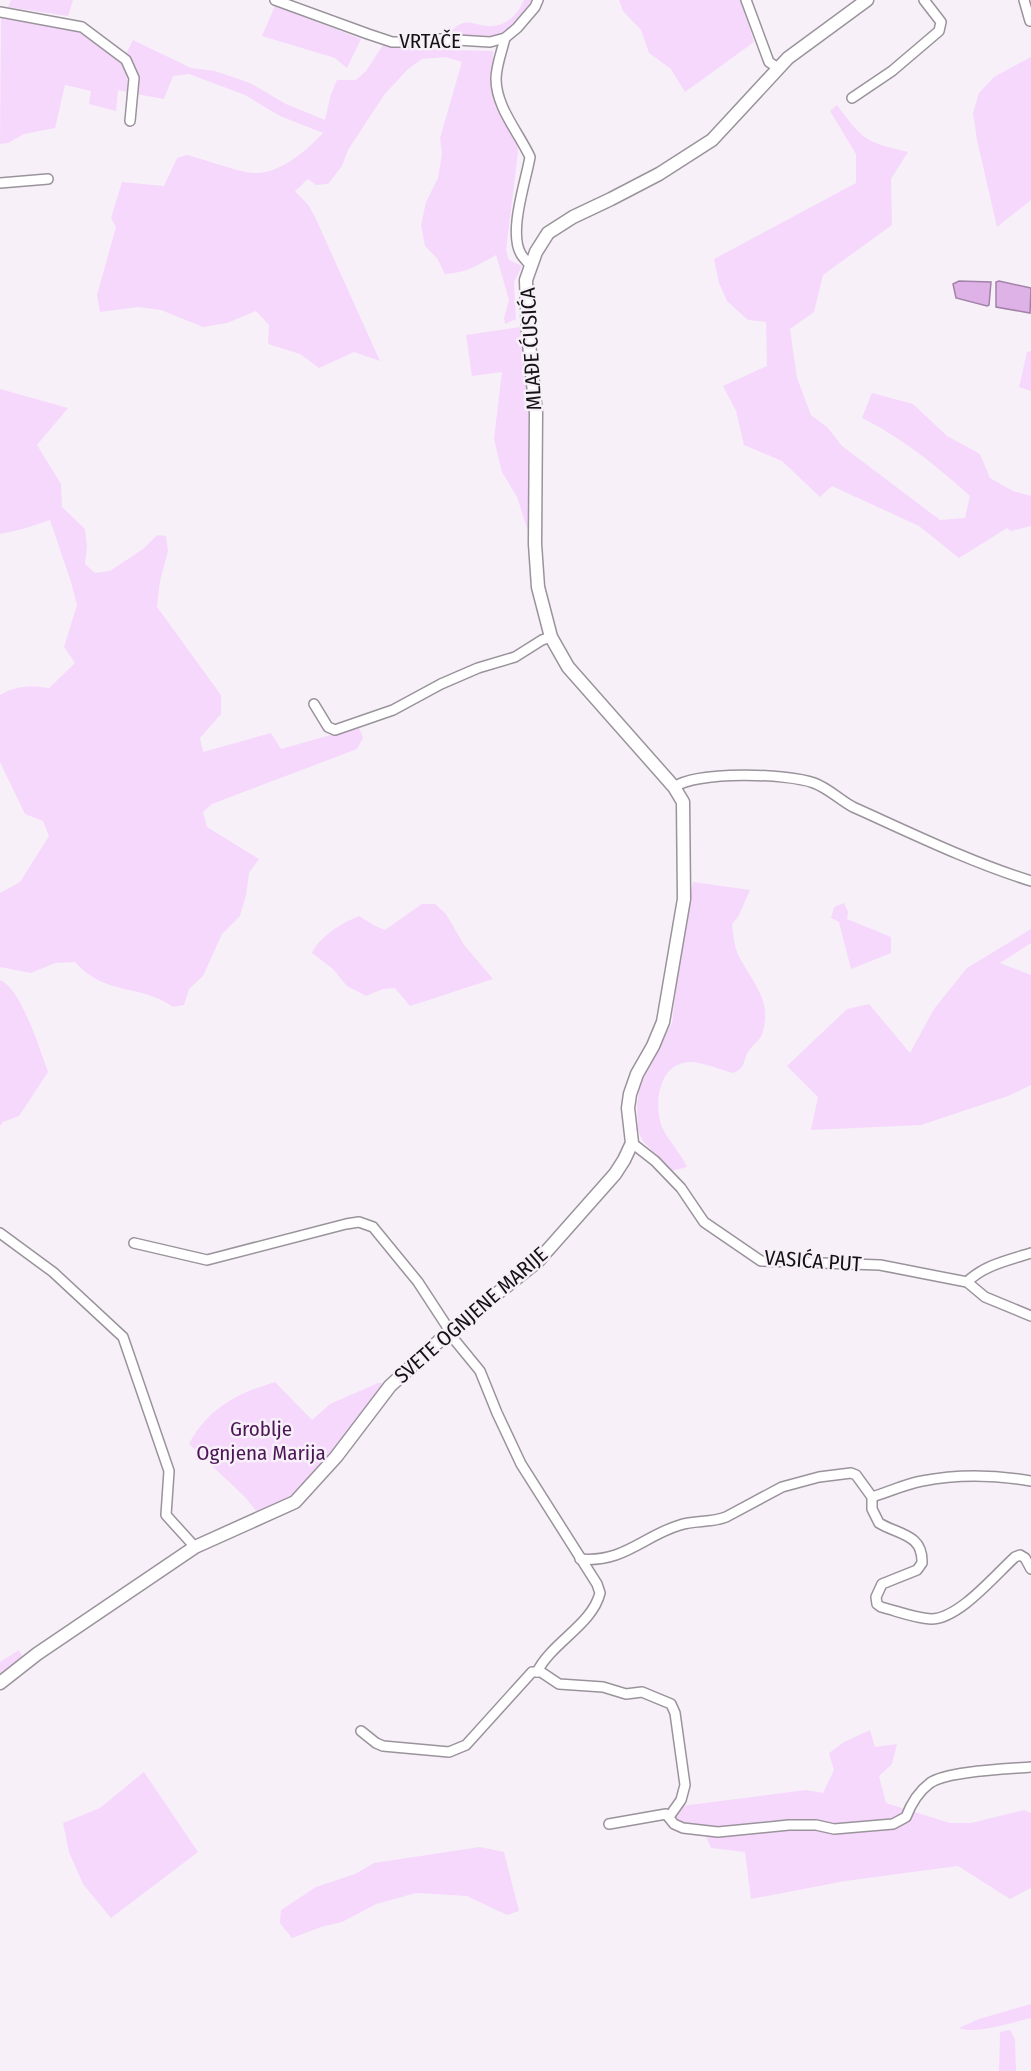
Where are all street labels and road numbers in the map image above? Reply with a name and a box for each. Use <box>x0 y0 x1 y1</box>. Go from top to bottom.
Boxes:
street label: VRTAČE <box>399 28 461 54</box>
street label: MLAĐE ĆUSIĆA <box>515 287 547 411</box>
street label: SVETE OGNJENE MARIJE <box>389 1241 553 1389</box>
street label: VASIĆA PUT <box>764 1245 863 1277</box>

